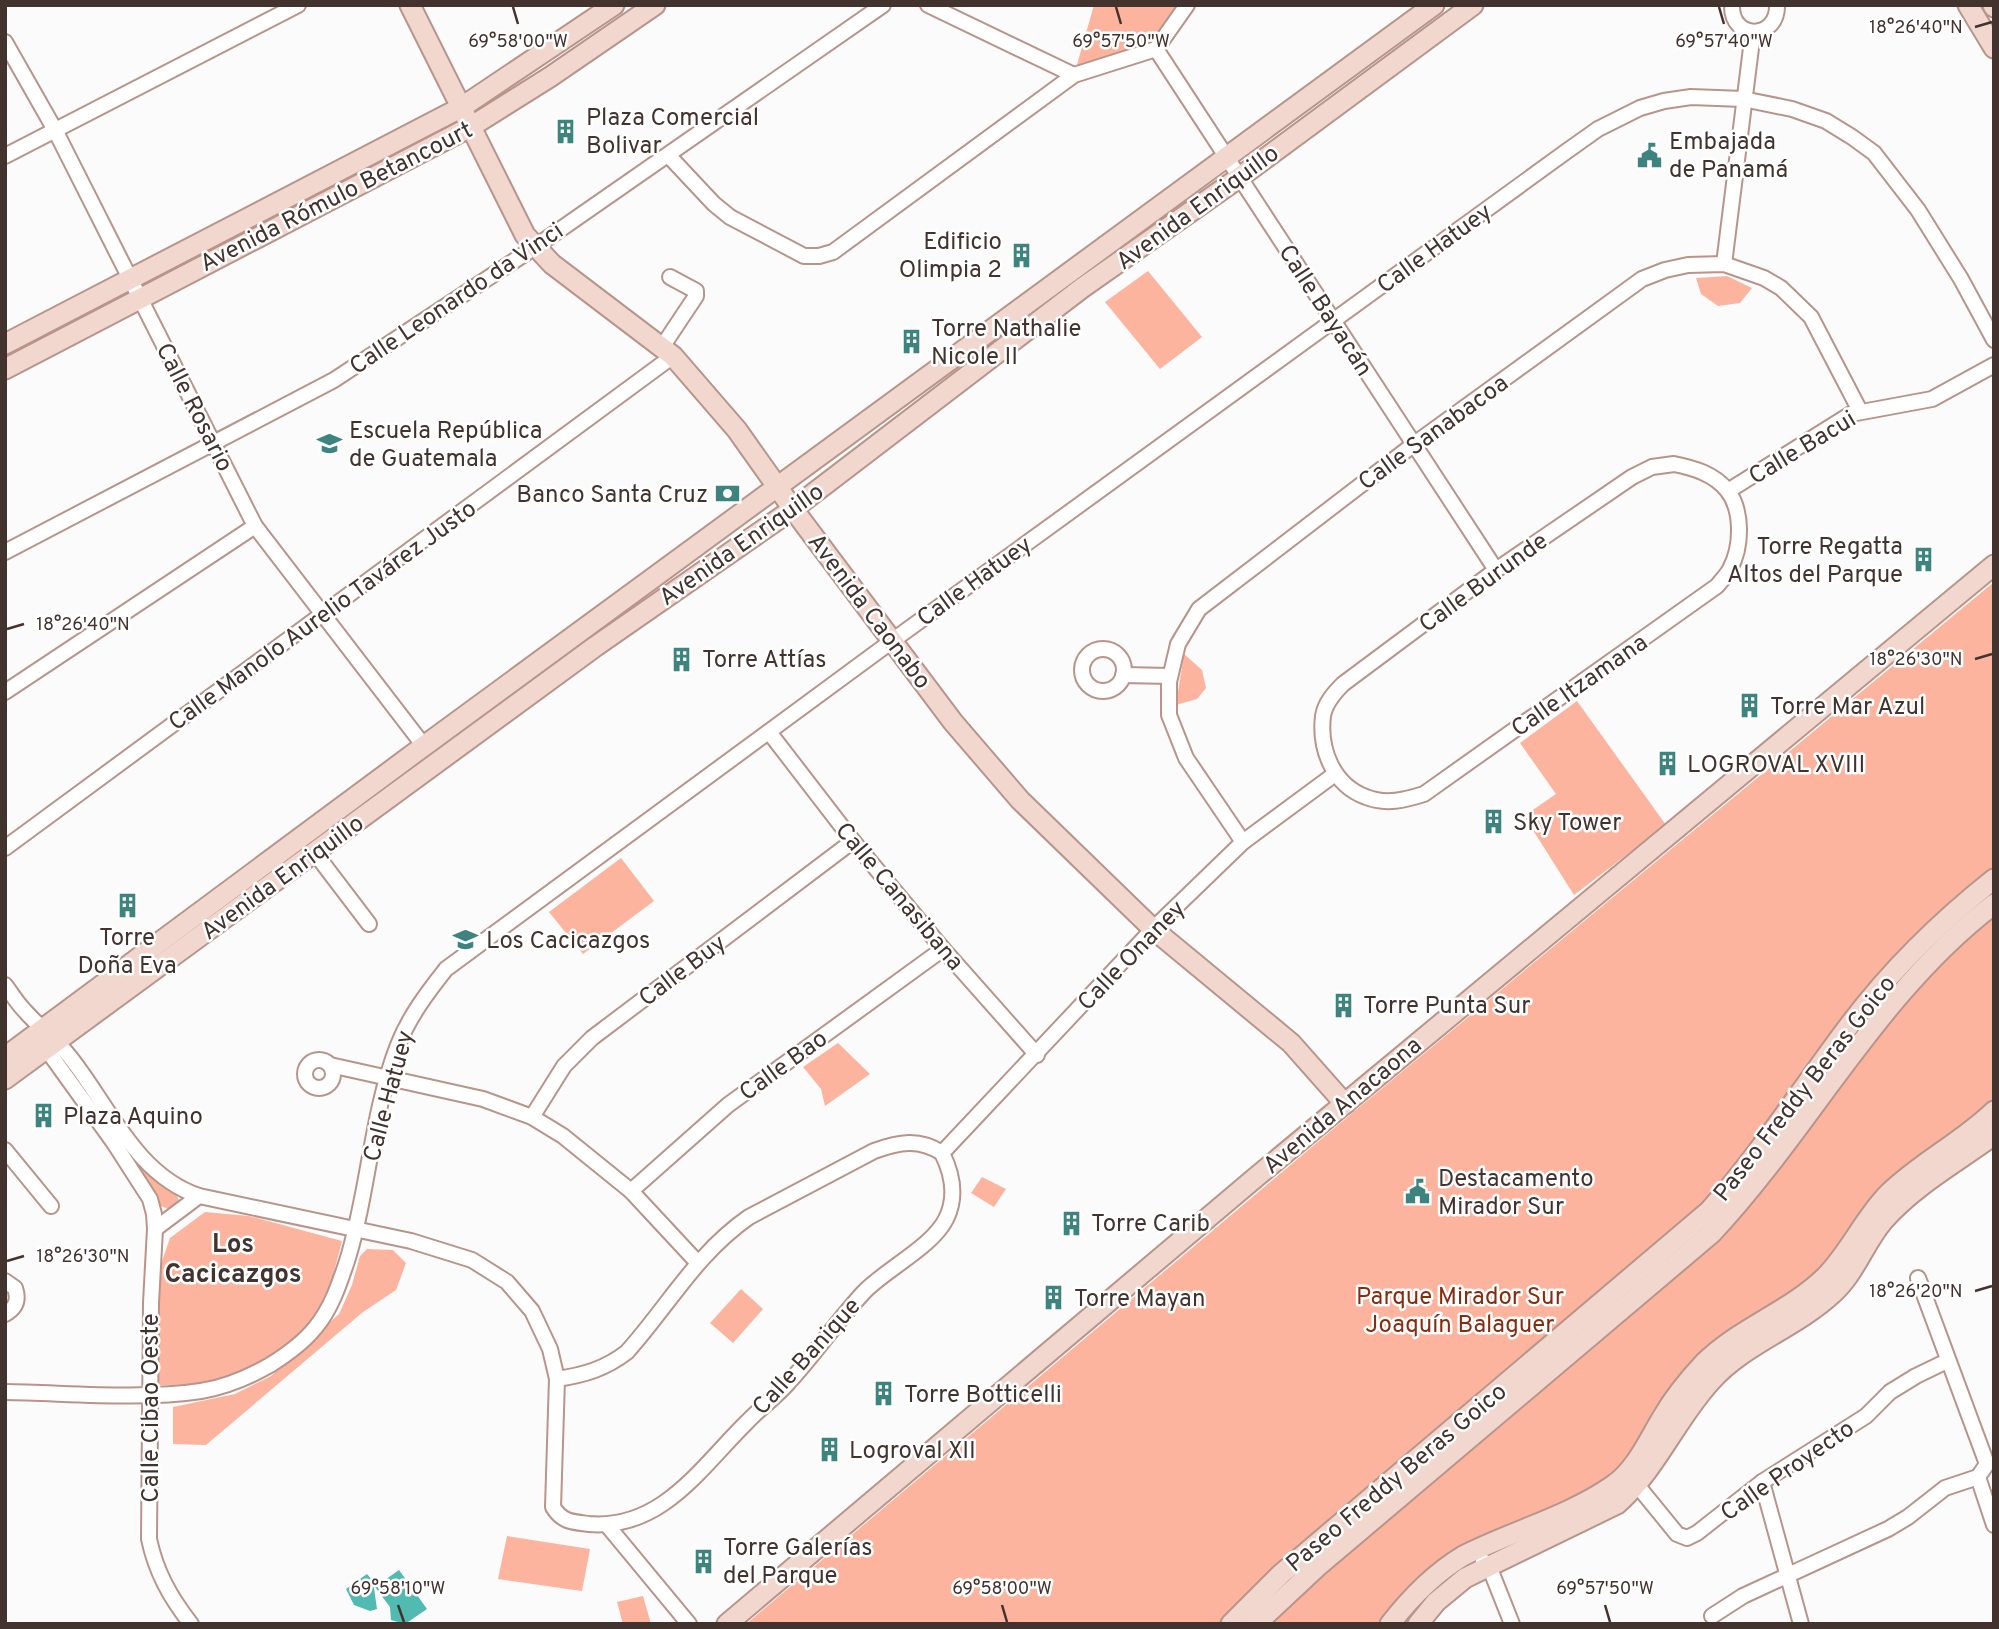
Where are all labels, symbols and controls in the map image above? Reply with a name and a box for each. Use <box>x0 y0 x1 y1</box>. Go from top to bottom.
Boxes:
text: 18°26'40"N <box>1869 17 1963 40</box>
text: 69°58'00"W <box>468 31 568 54</box>
text: 69°57'50"W <box>1072 31 1170 54</box>
text: 69°57'40"W <box>1675 31 1773 54</box>
place label: Plaza Comercial Bolivar <box>586 104 759 162</box>
street label: Avenida Rómulo Betancourt <box>196 116 478 280</box>
building icon: Plaza Comercial Bolivar <box>552 117 580 145</box>
place label: Embajada de Panamá <box>1669 128 1788 186</box>
street label: Avenida Enriquillo <box>1111 139 1286 278</box>
public building icon: Embajada de Panamá <box>1635 141 1663 169</box>
street label: Calle Hatuey <box>1372 198 1498 301</box>
street label: Calle Leonardo da Vinci <box>344 217 570 382</box>
place label: Edificio Olimpia 2 <box>899 228 1002 286</box>
street label: Calle Bayacán <box>1271 240 1378 383</box>
building icon: Edificio Olimpia 2 <box>1008 241 1036 269</box>
place label: Torre Nathalie Nicole II <box>931 315 1081 373</box>
building icon: Torre Nathalie Nicole II <box>897 328 925 356</box>
street label: Calle Rosario <box>148 339 238 477</box>
street label: Calle Sanabacoa <box>1353 369 1515 498</box>
street label: Calle Bacui <box>1744 405 1862 492</box>
place label: Escuela República de Guatemala <box>349 417 542 475</box>
school or university icon: Escuela República de Guatemala <box>315 430 343 458</box>
street label: Avenida Enriquillo <box>654 478 830 614</box>
bank icon: Banco Santa Cruz <box>714 480 742 508</box>
place label: Banco Santa Cruz <box>516 481 708 511</box>
street label: Calle Manolo Aurelio Tavárez Justo <box>163 495 483 738</box>
street label: Calle Burunde <box>1414 527 1554 640</box>
street label: Avenida Caonabo <box>800 528 937 696</box>
street label: Calle Hatuey <box>912 531 1038 634</box>
place label: Torre Regatta Altos del Parque <box>1727 533 1903 591</box>
building icon: Torre Regatta Altos del Parque <box>1909 546 1937 574</box>
text: 18°26'40"N <box>36 614 130 637</box>
street label: Calle Itzamana <box>1506 629 1654 745</box>
building icon: Torre Attías <box>668 645 696 673</box>
place label: Torre Attías <box>702 646 826 676</box>
text: 18°26'30"N <box>1870 649 1962 672</box>
building icon: Torre Mar Azul <box>1736 692 1764 720</box>
place label: Torre Mar Azul <box>1770 693 1925 723</box>
building icon: LOGROVAL XVIII <box>1653 750 1681 778</box>
place label: LOGROVAL XVIII <box>1687 751 1865 781</box>
building icon: Sky Tower <box>1479 808 1507 836</box>
street label: Avenida Enriquillo <box>196 809 371 948</box>
place label: Sky Tower <box>1513 809 1622 839</box>
street label: Calle Canasibana <box>828 817 969 978</box>
building icon: Torre Doña Eva <box>113 892 141 920</box>
street label: Calle Onaney <box>1072 895 1193 1018</box>
place label: Torre Doña Eva <box>77 924 177 982</box>
school or university icon: Los Cacicazgos <box>452 926 480 954</box>
place label: Los Cacicazgos <box>486 927 650 957</box>
street label: Calle Buy <box>634 929 733 1014</box>
street label: Paseo Freddy Beras Goico <box>1708 970 1903 1208</box>
building icon: Torre Punta Sur <box>1329 991 1357 1019</box>
place label: Torre Punta Sur <box>1363 992 1531 1022</box>
street label: Calle Bao <box>734 1025 834 1109</box>
street label: Calle Hatuey <box>358 1028 422 1165</box>
street label: Avenida Anacaona <box>1258 1031 1429 1182</box>
building icon: Plaza Aquino <box>29 1102 57 1130</box>
place label: Plaza Aquino <box>63 1103 203 1133</box>
place label: Destacamento Mirador Sur <box>1438 1165 1594 1223</box>
public building icon: Destacamento Mirador Sur <box>1404 1178 1432 1206</box>
building icon: Torre Carib <box>1057 1209 1085 1237</box>
place label: Torre Carib <box>1091 1210 1210 1240</box>
district label: Los Cacicazgos <box>164 1229 302 1292</box>
text: 18°26'30"N <box>37 1246 129 1269</box>
text: 18°26'20"N <box>1869 1281 1963 1304</box>
park label: Parque Mirador Sur Joaquín Balaguer <box>1356 1283 1564 1341</box>
building icon: Torre Mayan <box>1040 1284 1068 1312</box>
place label: Torre Mayan <box>1074 1285 1205 1315</box>
street label: Calle Banique <box>747 1292 868 1422</box>
street label: Calle Cibao Oeste <box>137 1313 167 1503</box>
street label: Paseo Freddy Beras Goico <box>1281 1377 1514 1580</box>
building icon: Torre Botticelli <box>870 1380 898 1408</box>
place label: Torre Botticelli <box>904 1381 1062 1411</box>
street label: Calle Proyecto <box>1716 1415 1861 1529</box>
building icon: Logroval XII <box>815 1436 843 1464</box>
place label: Logroval XII <box>849 1437 976 1467</box>
place label: Torre Galerías del Parque <box>723 1534 873 1592</box>
building icon: Torre Galerías del Parque <box>689 1547 717 1575</box>
text: 69°58'10"W <box>351 1578 445 1601</box>
text: 69°58'00"W <box>952 1578 1052 1601</box>
text: 69°57'50"W <box>1556 1578 1654 1601</box>

